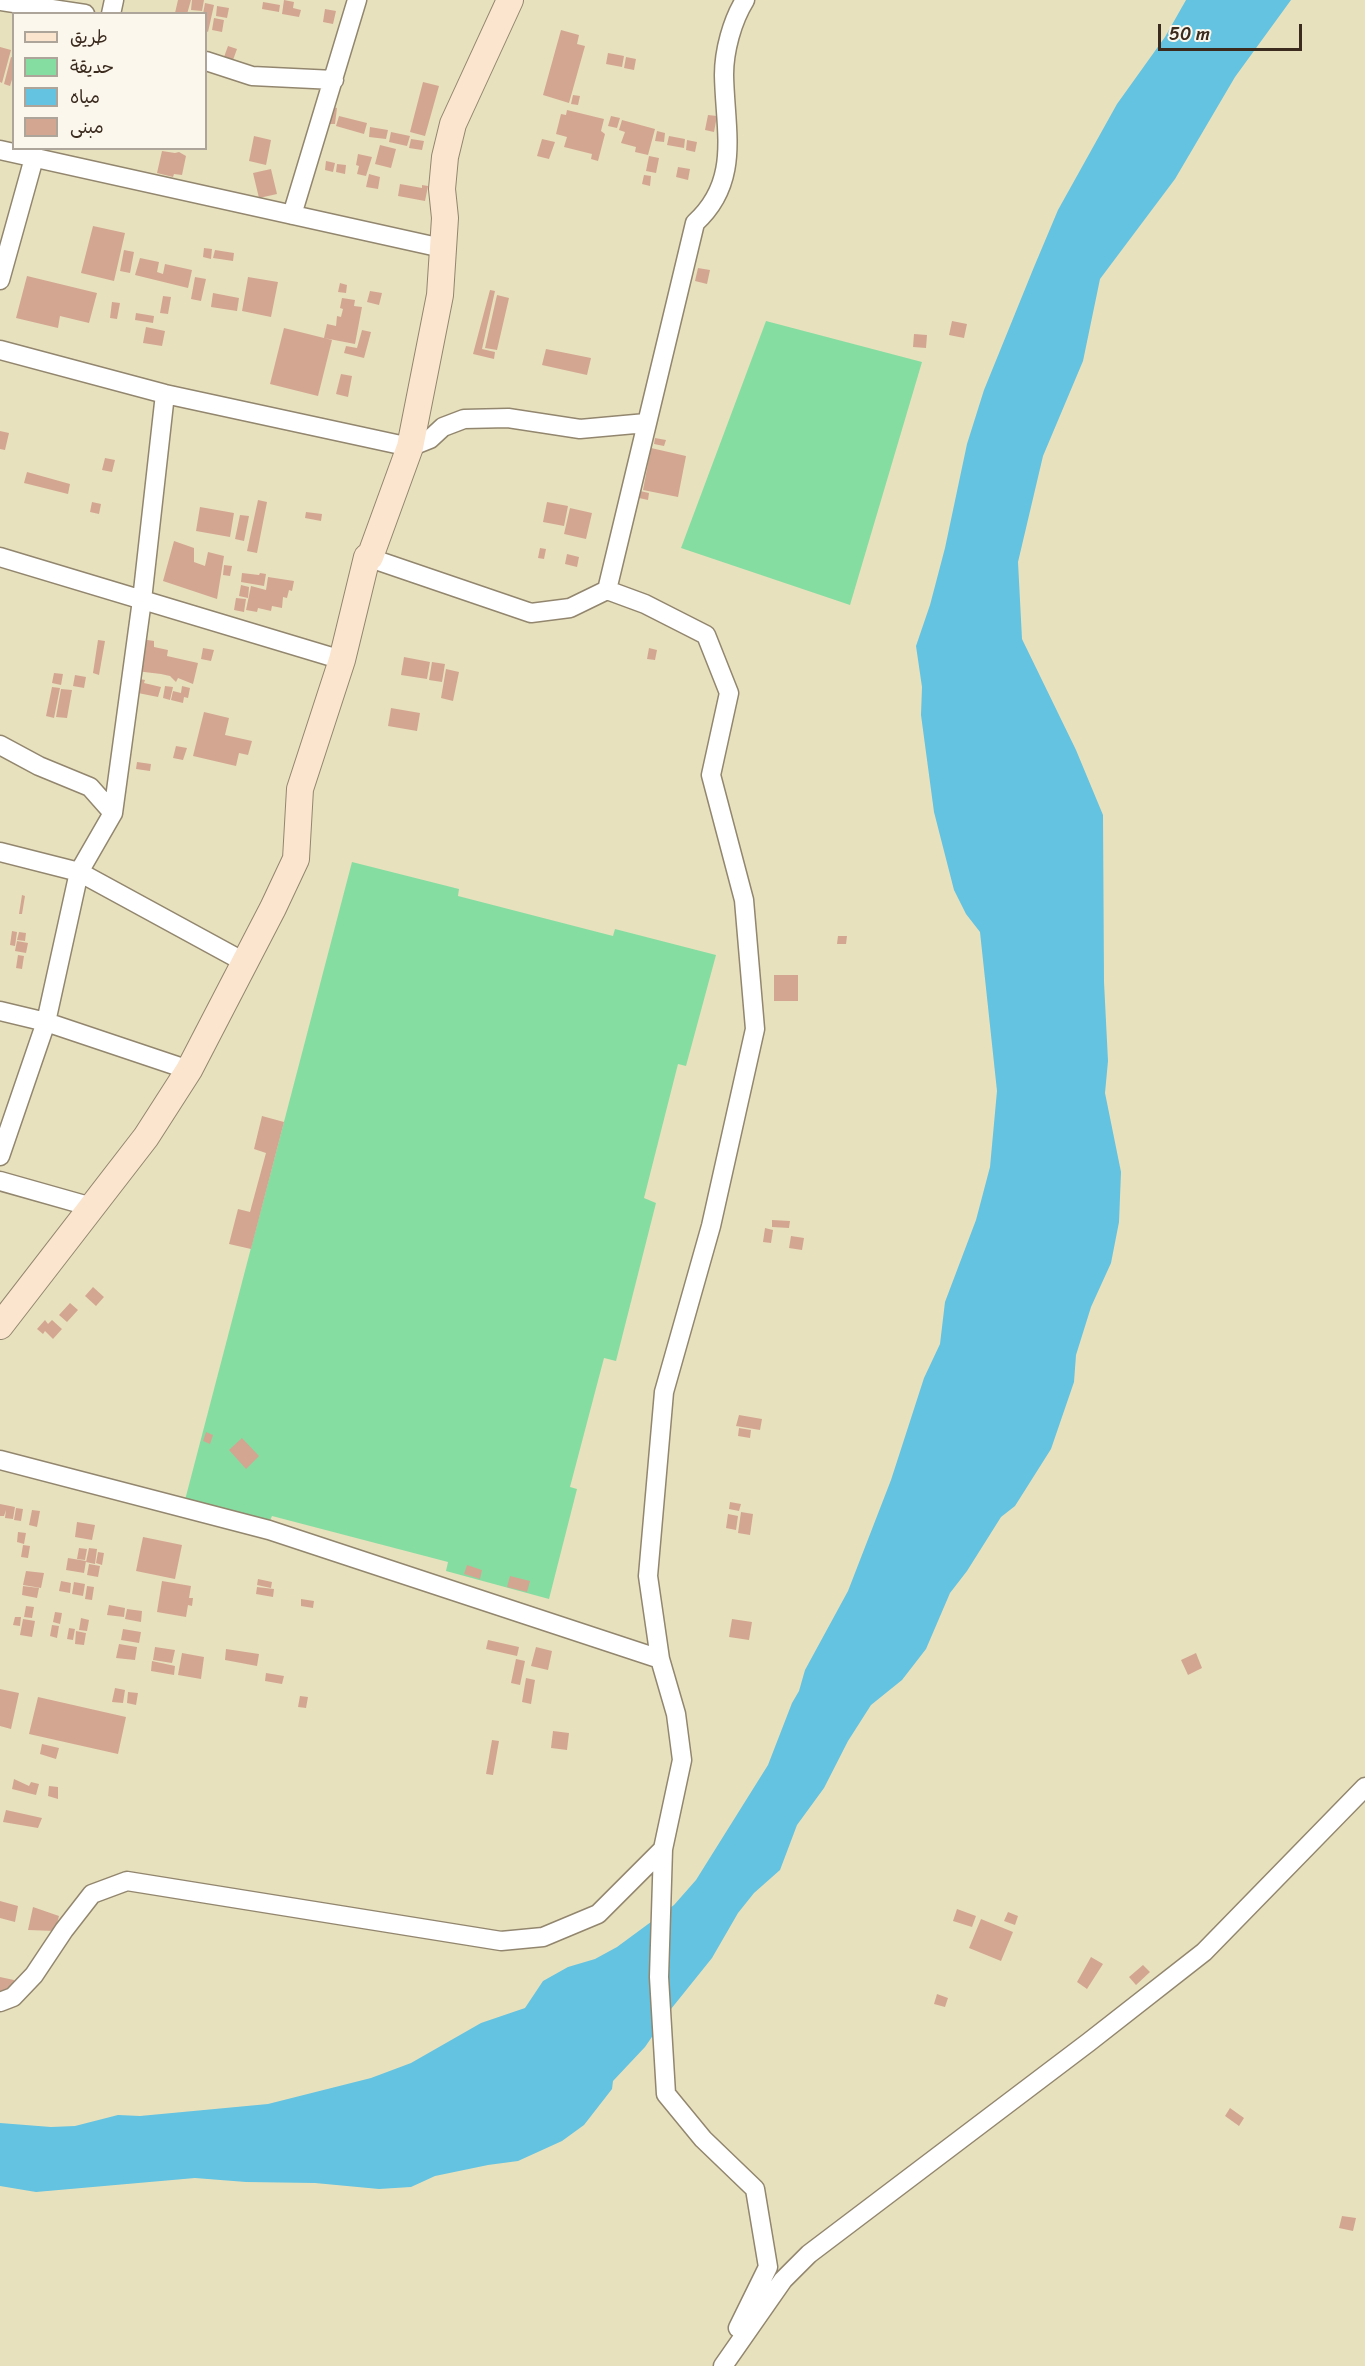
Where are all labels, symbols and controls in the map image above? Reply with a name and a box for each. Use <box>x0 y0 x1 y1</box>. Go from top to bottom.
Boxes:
legend <box>12 12 207 150</box>
scale bar <box>1161 12 1305 50</box>
text: 50 m <box>1169 18 1210 50</box>
text: طريق <box>70 21 108 53</box>
text: حديقة <box>70 51 114 83</box>
text: مياه <box>70 81 100 113</box>
text: مبنى <box>70 111 104 143</box>

